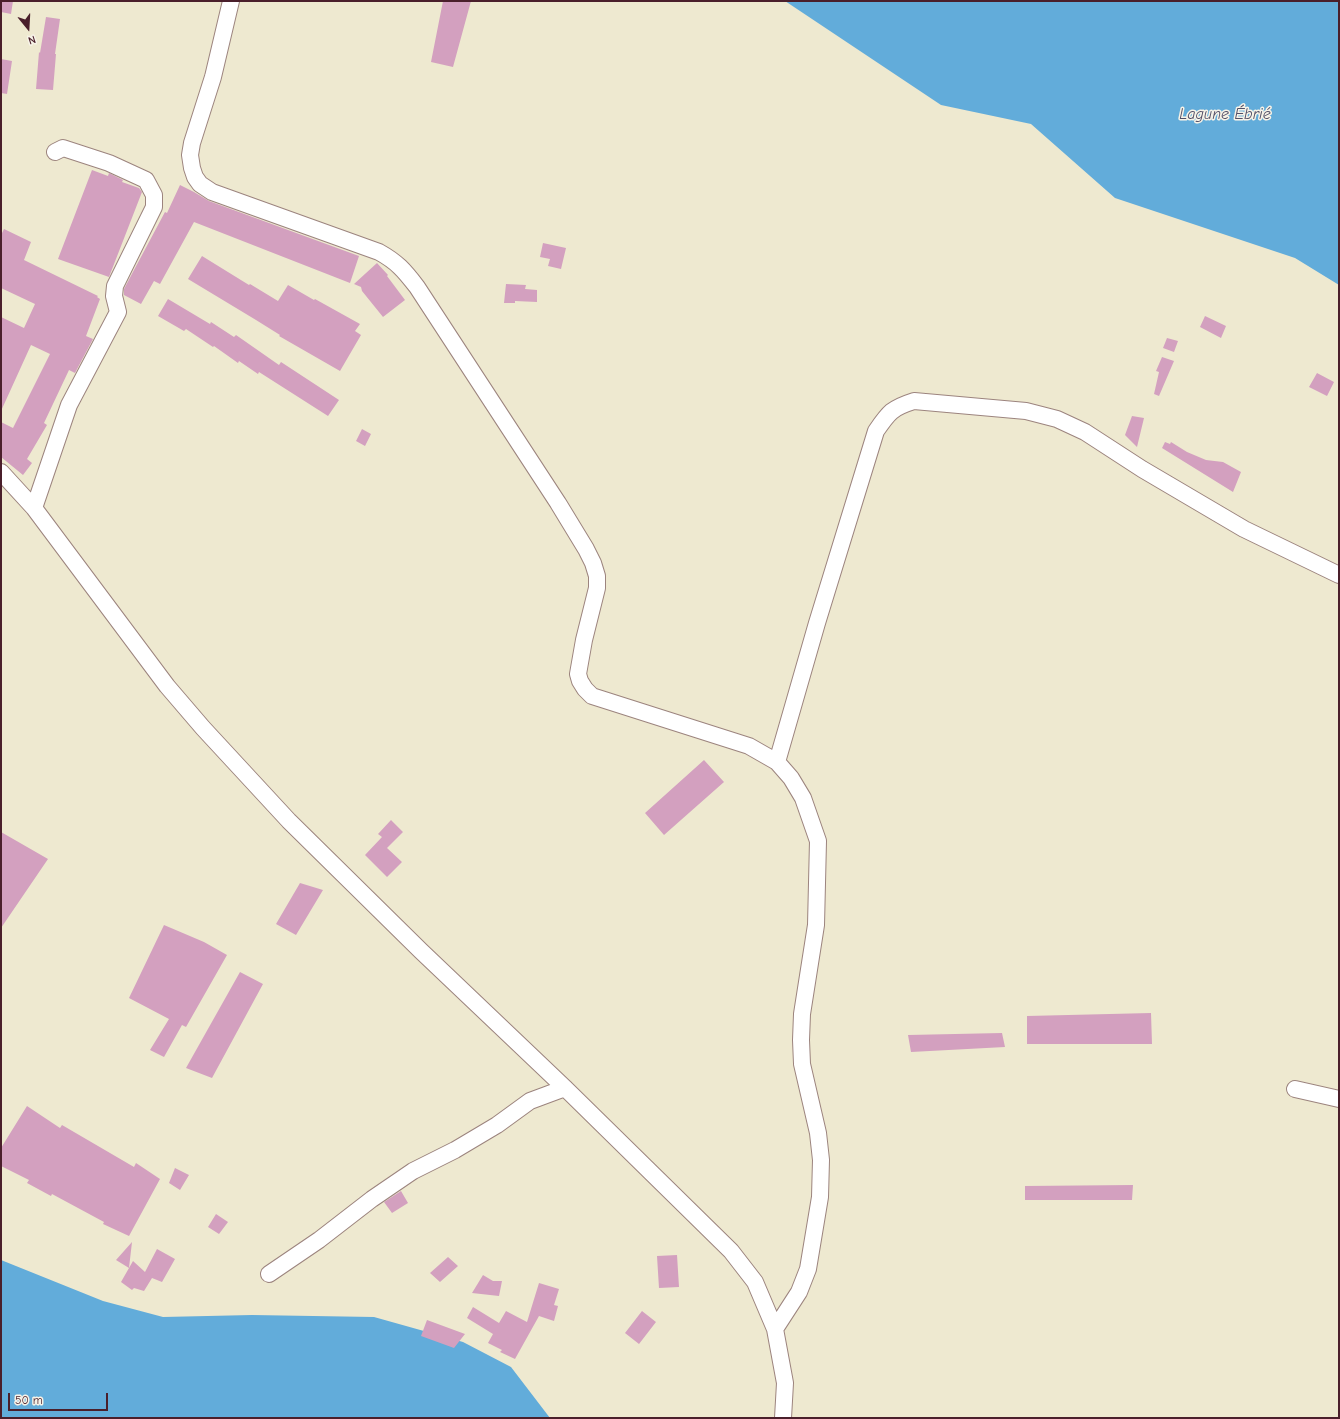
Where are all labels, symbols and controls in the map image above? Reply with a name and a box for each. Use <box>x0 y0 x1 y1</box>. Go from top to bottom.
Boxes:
north arrow <box>8 8 48 48</box>
text: N <box>26 33 37 47</box>
water label: Lagune Ébrié <box>1179 104 1271 124</box>
scale bar <box>10 1385 110 1411</box>
text: 50 m <box>15 1393 43 1407</box>

